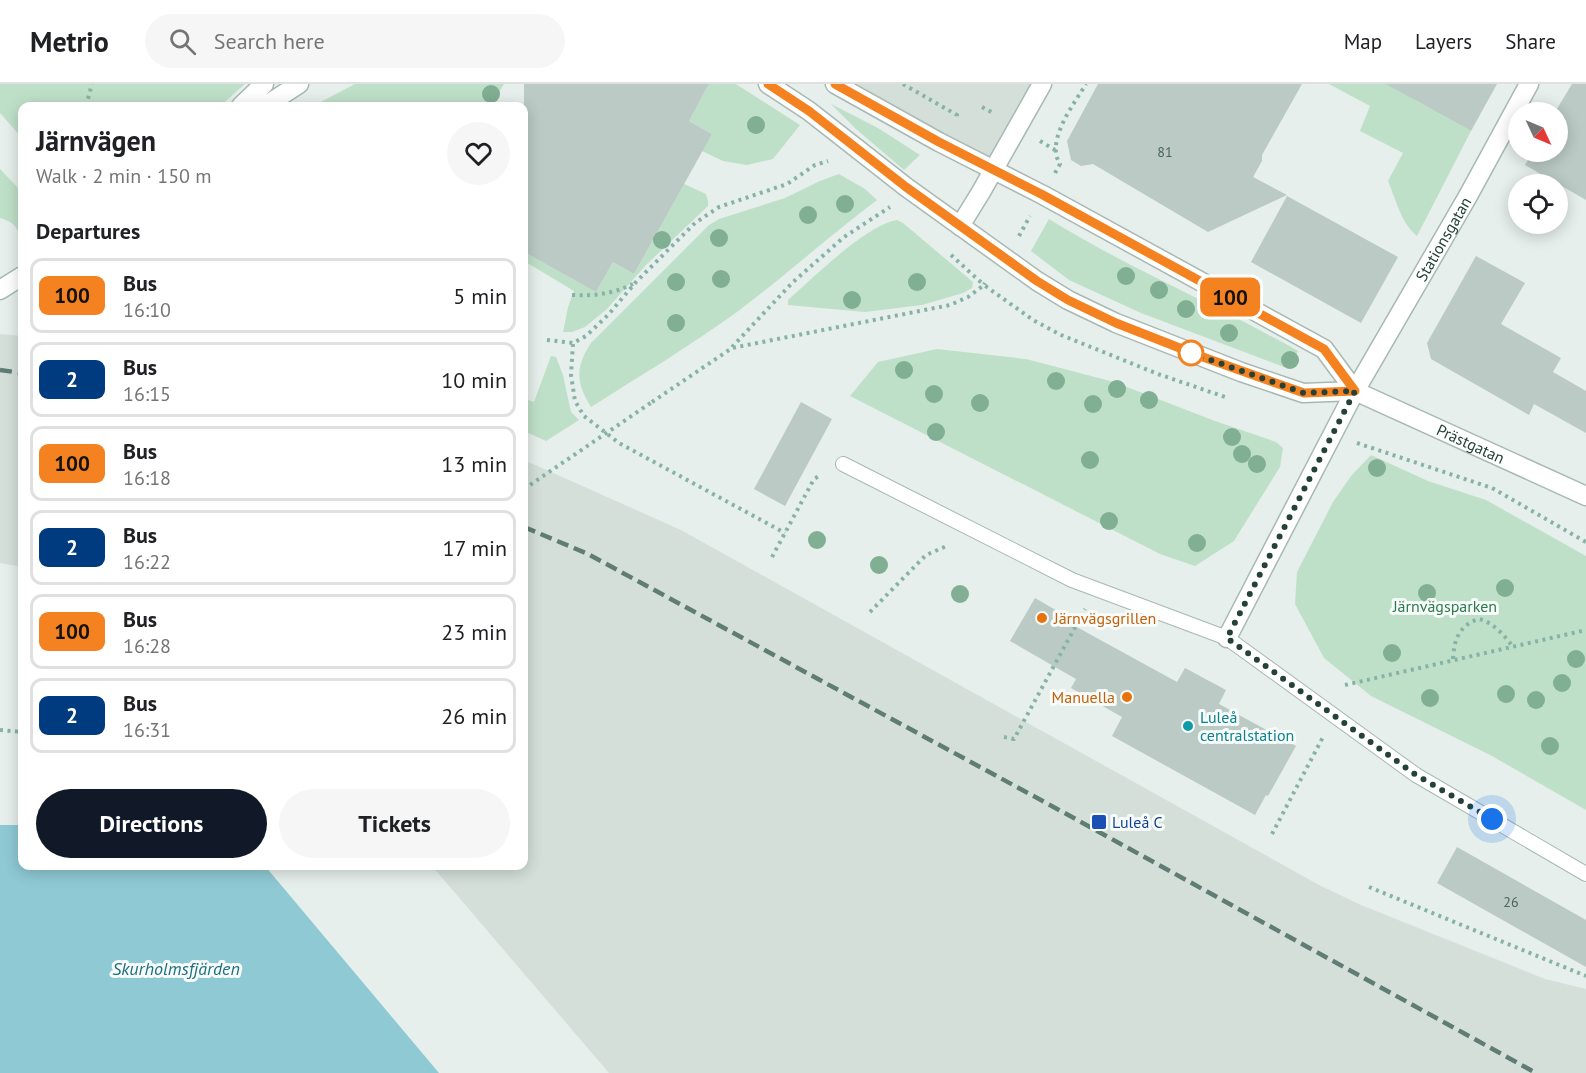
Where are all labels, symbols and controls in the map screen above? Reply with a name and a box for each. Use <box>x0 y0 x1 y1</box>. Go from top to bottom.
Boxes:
search box <box>145 14 565 68</box>
text: Metrio <box>30 23 109 60</box>
icon: search <box>166 25 199 58</box>
text: Search here <box>214 27 325 55</box>
text: Map <box>1344 28 1382 55</box>
text: Layers <box>1415 28 1472 55</box>
text: Share <box>1505 28 1556 55</box>
north arrow <box>1508 102 1568 162</box>
map controls <box>1508 102 1568 234</box>
text: Järnvägen <box>36 122 156 159</box>
button: heart <box>447 122 510 185</box>
house number: 81 <box>1157 143 1173 161</box>
text: Walk · 2 min · 150 m <box>36 163 212 189</box>
button: locate <box>1508 174 1568 234</box>
street label: Stationsgatan <box>1411 193 1475 285</box>
text: Departures <box>36 217 140 245</box>
text: Bus <box>123 269 157 297</box>
line badge: 100 <box>1196 278 1264 316</box>
text: 100 <box>54 282 90 309</box>
text: 5 min <box>453 282 507 310</box>
text: 100 <box>1212 284 1248 311</box>
text: 16:10 <box>123 297 171 323</box>
unlabelled marker <box>1178 340 1204 366</box>
text: Bus <box>123 353 157 381</box>
text: 2 <box>66 366 78 393</box>
text: 10 min <box>441 366 507 394</box>
text: 16:15 <box>123 381 171 407</box>
street label: Prästgatan <box>1434 420 1508 468</box>
text: Bus <box>123 437 157 465</box>
text: 100 <box>54 450 90 477</box>
text: 13 min <box>441 450 507 478</box>
text: 16:18 <box>123 465 171 491</box>
text: Bus <box>123 521 157 549</box>
text: 2 <box>66 534 78 561</box>
text: 17 min <box>443 534 507 562</box>
text: 16:22 <box>123 549 171 575</box>
park label: Järnvägsparken <box>1392 596 1497 616</box>
text: Bus <box>123 605 157 633</box>
place label: Järnvägsgrillen <box>1053 608 1156 628</box>
marker: Järnvägsgrillen <box>1035 611 1049 625</box>
text: 100 <box>54 618 90 645</box>
text: 23 min <box>441 618 507 646</box>
text: 16:28 <box>123 633 171 659</box>
place label: Manuella <box>1052 687 1115 707</box>
text: Bus <box>123 689 157 717</box>
marker: Manuella <box>1120 690 1134 704</box>
text: 2 <box>66 702 78 729</box>
text: 26 min <box>441 702 507 730</box>
place label: Luleå centralstation <box>1200 707 1294 745</box>
text: 16:31 <box>123 717 171 743</box>
marker: Luleå centralstation <box>1181 719 1195 733</box>
button: Directions <box>36 789 267 858</box>
button: Tickets <box>279 789 510 858</box>
your location <box>1477 804 1507 834</box>
place label: Luleå C <box>1112 812 1163 832</box>
marker: Luleå C <box>1090 813 1108 831</box>
house number: 26 <box>1503 893 1519 911</box>
water label: Skurholmsfjärden <box>112 957 240 980</box>

